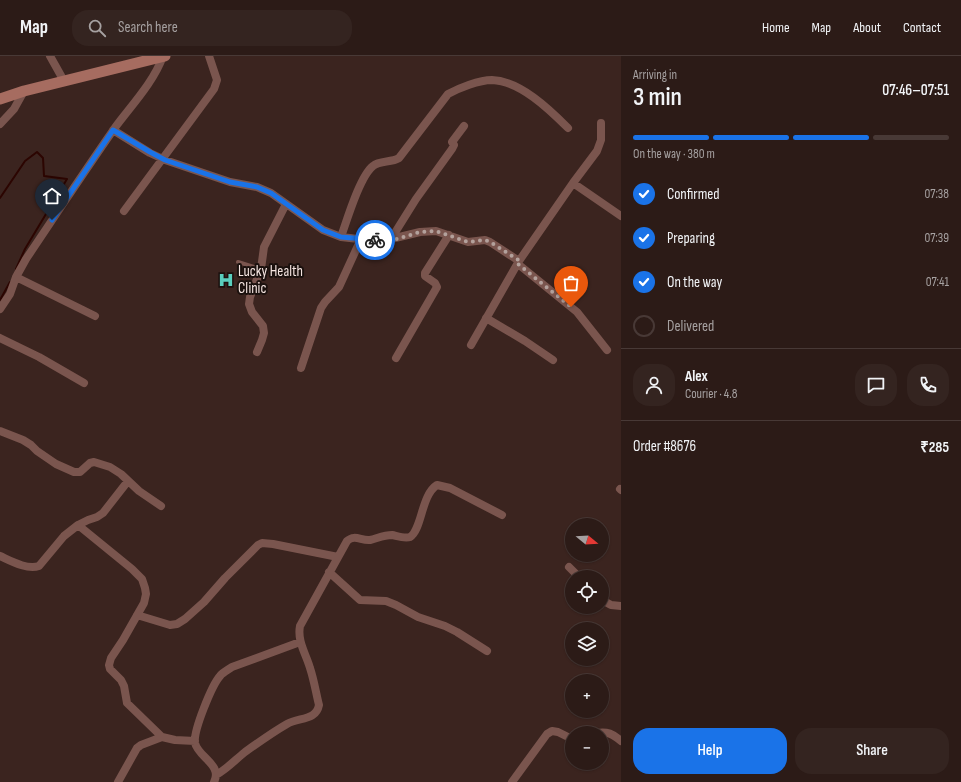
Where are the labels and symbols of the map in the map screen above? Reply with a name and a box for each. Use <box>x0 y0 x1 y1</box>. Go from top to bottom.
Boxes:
pin <box>35 179 69 220</box>
courier <box>355 220 395 260</box>
place label: Lucky Health Clinic <box>238 262 303 298</box>
pin <box>554 266 588 307</box>
hospital icon: Lucky Health Clinic <box>217 271 235 289</box>
north arrow <box>565 518 609 562</box>

